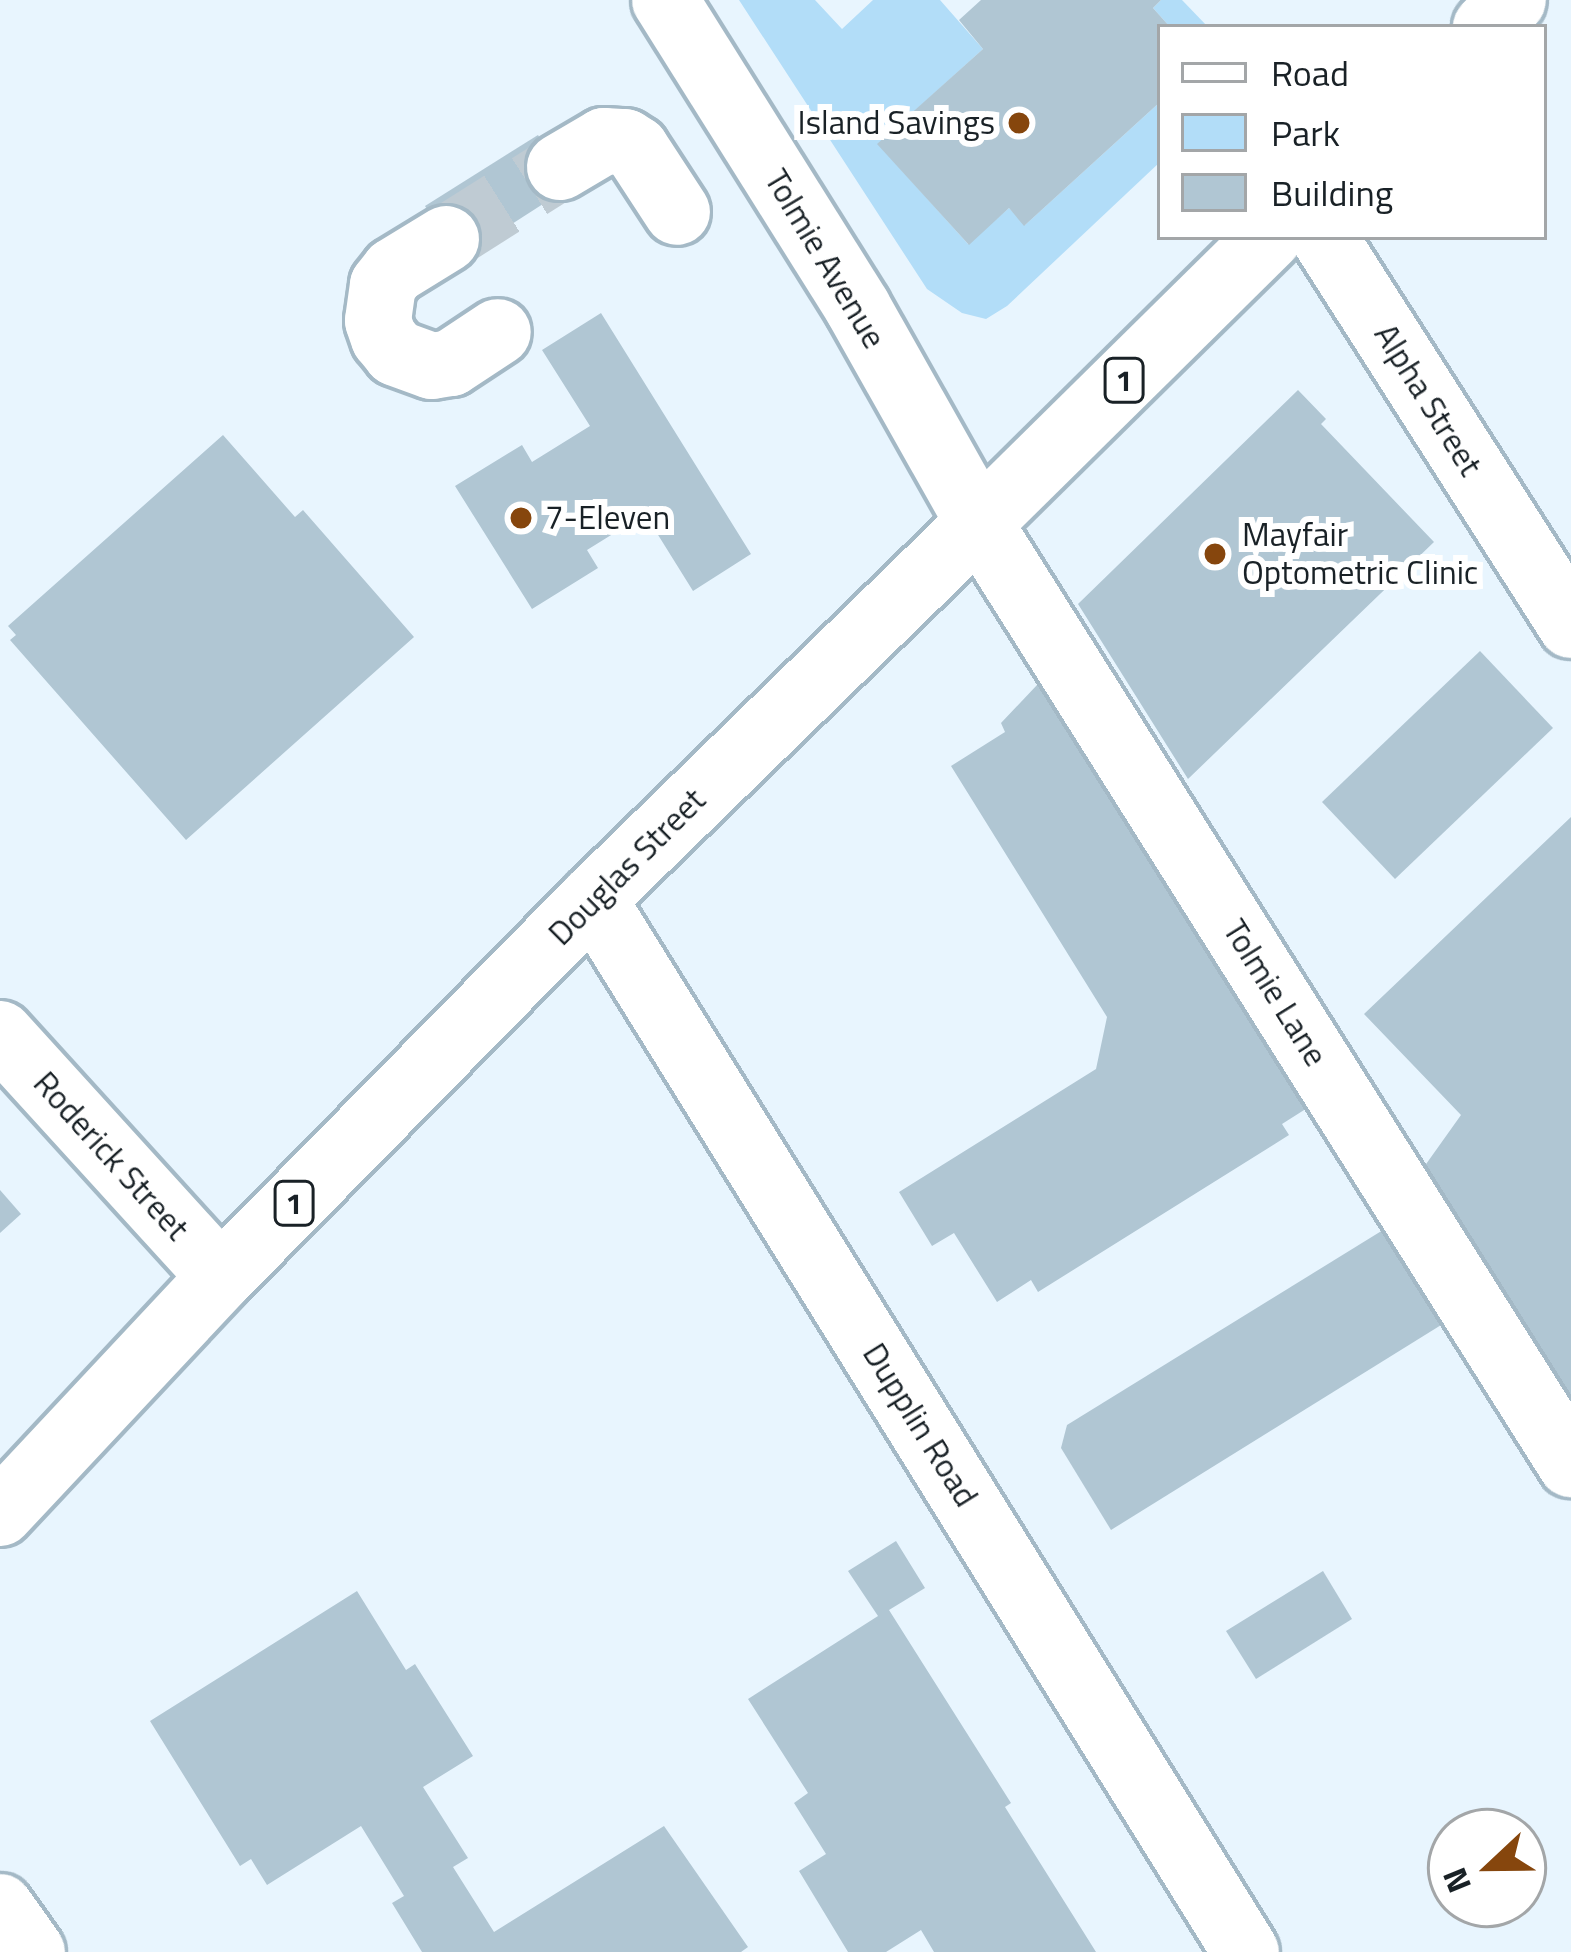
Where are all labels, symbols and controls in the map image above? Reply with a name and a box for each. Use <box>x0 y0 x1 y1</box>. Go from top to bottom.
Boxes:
legend <box>1157 24 1547 240</box>
text: Road <box>1271 45 1349 100</box>
place label: Island Savings <box>798 103 995 143</box>
text: Park <box>1271 105 1340 160</box>
marker: Island Savings <box>1006 110 1032 136</box>
street label: Tolmie Avenue <box>756 163 894 355</box>
text: Building <box>1271 165 1393 220</box>
street label: Alpha Street <box>1366 317 1490 483</box>
road number: 1 <box>1103 356 1145 404</box>
place label: 7-Eleven <box>545 498 670 538</box>
marker: 7-Eleven <box>508 505 534 531</box>
place label: Mayfair Optometric Clinic <box>1242 515 1478 593</box>
marker: Mayfair Optometric Clinic <box>1199 538 1231 570</box>
street label: Douglas Street <box>541 781 713 953</box>
street label: Tolmie Lane <box>1215 913 1335 1073</box>
street label: Roderick Street <box>25 1064 197 1248</box>
road number: 1 <box>273 1179 315 1227</box>
street label: Dupplin Road <box>854 1336 986 1514</box>
north arrow <box>1427 1808 1547 1928</box>
text: N <box>1429 1860 1484 1900</box>

